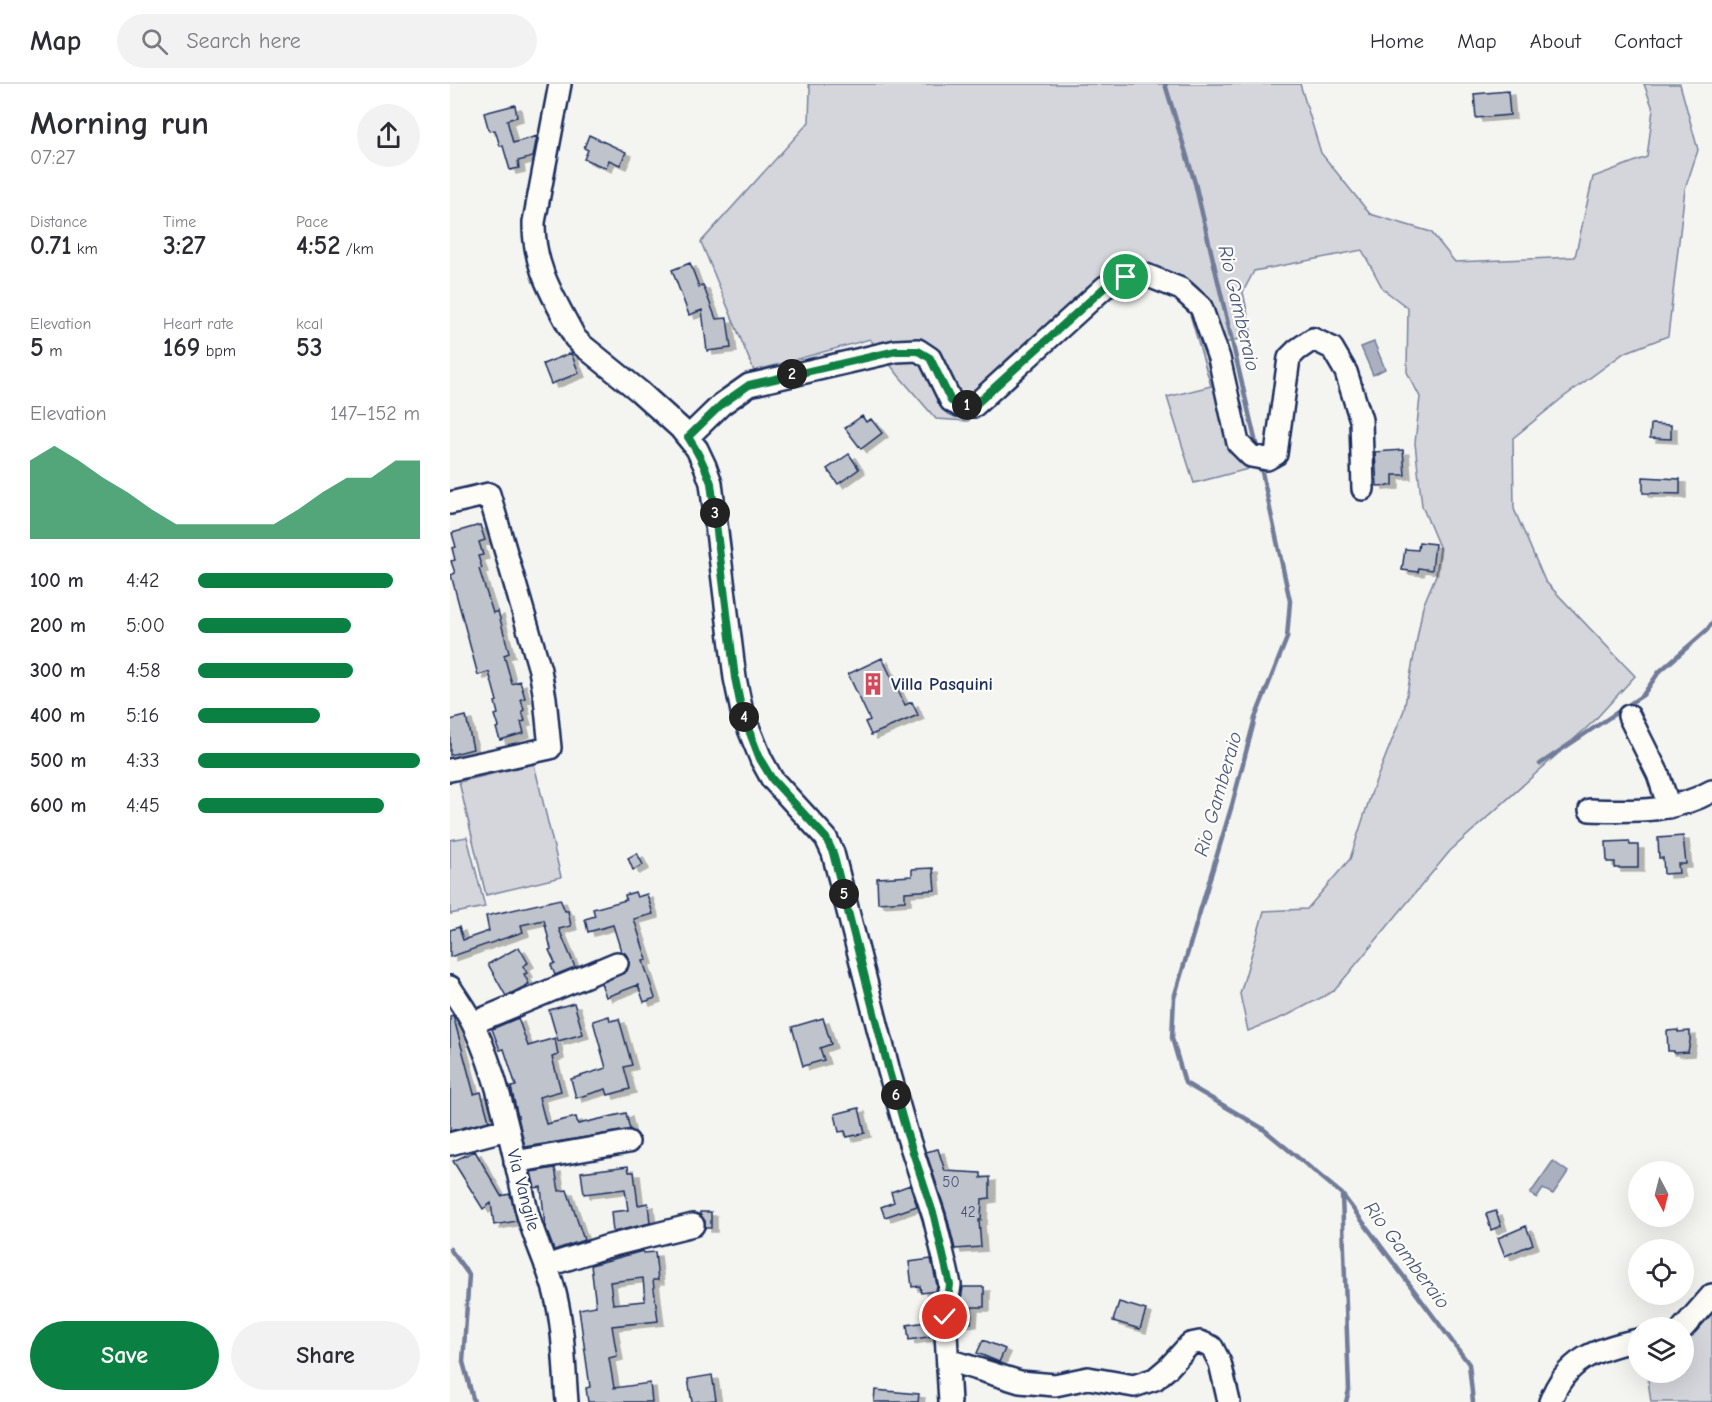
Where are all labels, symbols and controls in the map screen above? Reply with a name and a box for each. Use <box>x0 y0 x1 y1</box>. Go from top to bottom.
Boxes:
search box <box>117 14 537 68</box>
text: Map <box>30 25 81 57</box>
icon: search <box>138 25 171 58</box>
text: Search here <box>186 28 301 54</box>
text: Home <box>1370 29 1424 53</box>
text: Map <box>1457 29 1497 53</box>
text: About <box>1530 29 1581 53</box>
text: Contact <box>1614 29 1682 53</box>
text: Morning run <box>30 104 209 142</box>
button: share <box>357 104 420 167</box>
text: 07:27 <box>30 146 75 169</box>
text: Distance <box>30 213 87 231</box>
text: Time <box>163 213 196 231</box>
text: Pace <box>296 213 328 231</box>
text: 0.71 <box>30 231 72 261</box>
text: 3:27 <box>163 231 206 261</box>
text: 4:52 <box>296 231 340 261</box>
text: km <box>72 240 98 258</box>
text: /km <box>340 240 374 258</box>
water label: Rio Gamberaio <box>1213 243 1265 373</box>
pin <box>1100 251 1151 302</box>
icon: arrive <box>1109 260 1142 293</box>
text: Elevation <box>30 315 91 333</box>
text: Heart rate <box>163 315 234 333</box>
text: kcal <box>296 315 323 333</box>
text: 5 <box>30 333 44 363</box>
text: 169 <box>163 333 200 363</box>
text: 53 <box>296 333 323 363</box>
text: m <box>44 342 62 360</box>
text: bpm <box>200 342 236 360</box>
pin: 2 <box>777 359 807 389</box>
text: 2 <box>788 365 796 383</box>
pin: 1 <box>952 390 982 420</box>
text: 1 <box>964 396 970 414</box>
text: Elevation <box>30 402 107 425</box>
text: 147–152 m <box>330 402 420 425</box>
pin: 3 <box>700 498 730 528</box>
text: 3 <box>711 504 719 522</box>
text: 100 m <box>30 569 84 592</box>
text: 4:42 <box>126 569 159 592</box>
text: 200 m <box>30 614 86 637</box>
text: 5:00 <box>126 614 165 637</box>
text: 300 m <box>30 659 86 682</box>
text: 4:58 <box>126 659 160 682</box>
building icon: Villa Pasquini <box>860 671 886 697</box>
place label: Villa Pasquini <box>891 674 993 695</box>
pin: 4 <box>729 702 759 732</box>
text: 400 m <box>30 704 85 727</box>
text: 5:16 <box>126 704 159 727</box>
text: 4 <box>740 708 748 726</box>
water label: Rio Gamberaio <box>1189 729 1247 859</box>
text: 500 m <box>30 749 87 772</box>
text: 4:33 <box>126 749 160 772</box>
text: 600 m <box>30 794 86 817</box>
text: 4:45 <box>126 794 160 817</box>
pin: 5 <box>829 879 859 909</box>
text: 5 <box>840 885 848 903</box>
pin: 6 <box>881 1080 911 1110</box>
text: 6 <box>892 1086 900 1104</box>
street label: Via Vangile <box>502 1147 544 1233</box>
north arrow <box>1628 1161 1694 1227</box>
map controls <box>1628 1161 1694 1383</box>
house number: 50 <box>942 1173 960 1191</box>
water label: Rio Gamberaio <box>1359 1197 1455 1313</box>
house number: 42 <box>960 1203 976 1221</box>
button: locate <box>1628 1239 1694 1305</box>
pin <box>919 1291 970 1342</box>
icon: check <box>928 1300 961 1333</box>
button: layers <box>1628 1317 1694 1383</box>
button: Save <box>30 1321 219 1390</box>
button: Share <box>231 1321 420 1390</box>

